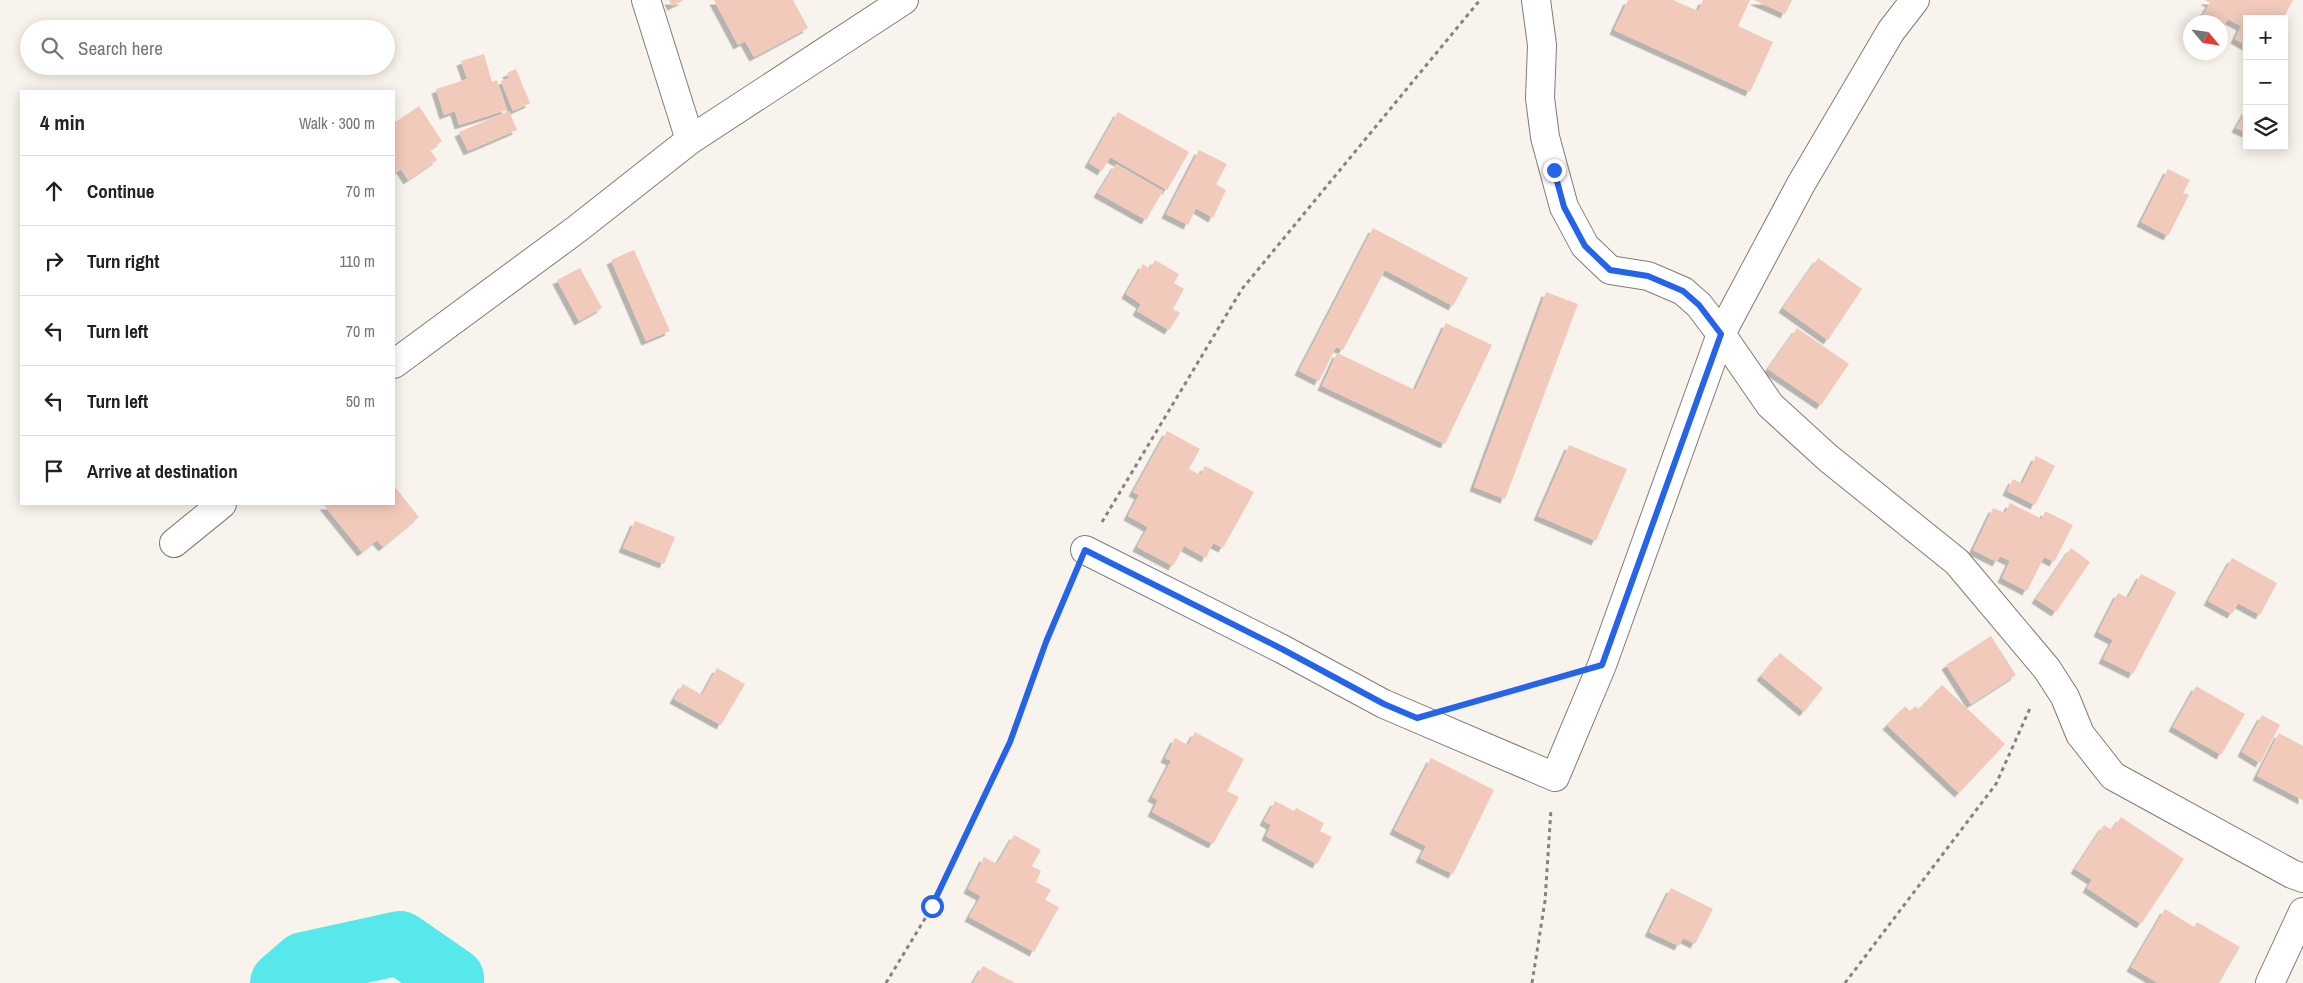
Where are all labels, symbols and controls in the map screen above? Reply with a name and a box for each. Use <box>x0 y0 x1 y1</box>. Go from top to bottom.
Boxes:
north arrow <box>2183 15 2228 60</box>
map controls <box>2243 15 2288 150</box>
button: + <box>2243 15 2288 60</box>
search box <box>20 20 395 75</box>
icon: search <box>38 34 66 62</box>
text: Search here <box>78 35 163 61</box>
button: − <box>2243 60 2288 105</box>
button: layers <box>2243 105 2288 150</box>
text: 4 min <box>40 108 85 137</box>
text: Walk · 300 m <box>299 112 375 134</box>
route end <box>1543 159 1566 182</box>
icon: ahead <box>40 177 68 205</box>
text: Continue <box>87 178 155 204</box>
text: 70 m <box>346 180 375 202</box>
icon: right <box>40 247 68 275</box>
text: Turn right <box>87 248 159 274</box>
text: 110 m <box>339 250 375 272</box>
icon: left <box>40 317 68 345</box>
text: Turn left <box>87 318 148 344</box>
text: 70 m <box>346 320 375 342</box>
icon: left <box>40 387 68 415</box>
text: Turn left <box>87 388 148 414</box>
text: 50 m <box>346 390 375 412</box>
icon: arrive <box>40 457 68 485</box>
text: Arrive at destination <box>87 458 238 484</box>
route start <box>921 895 944 918</box>

